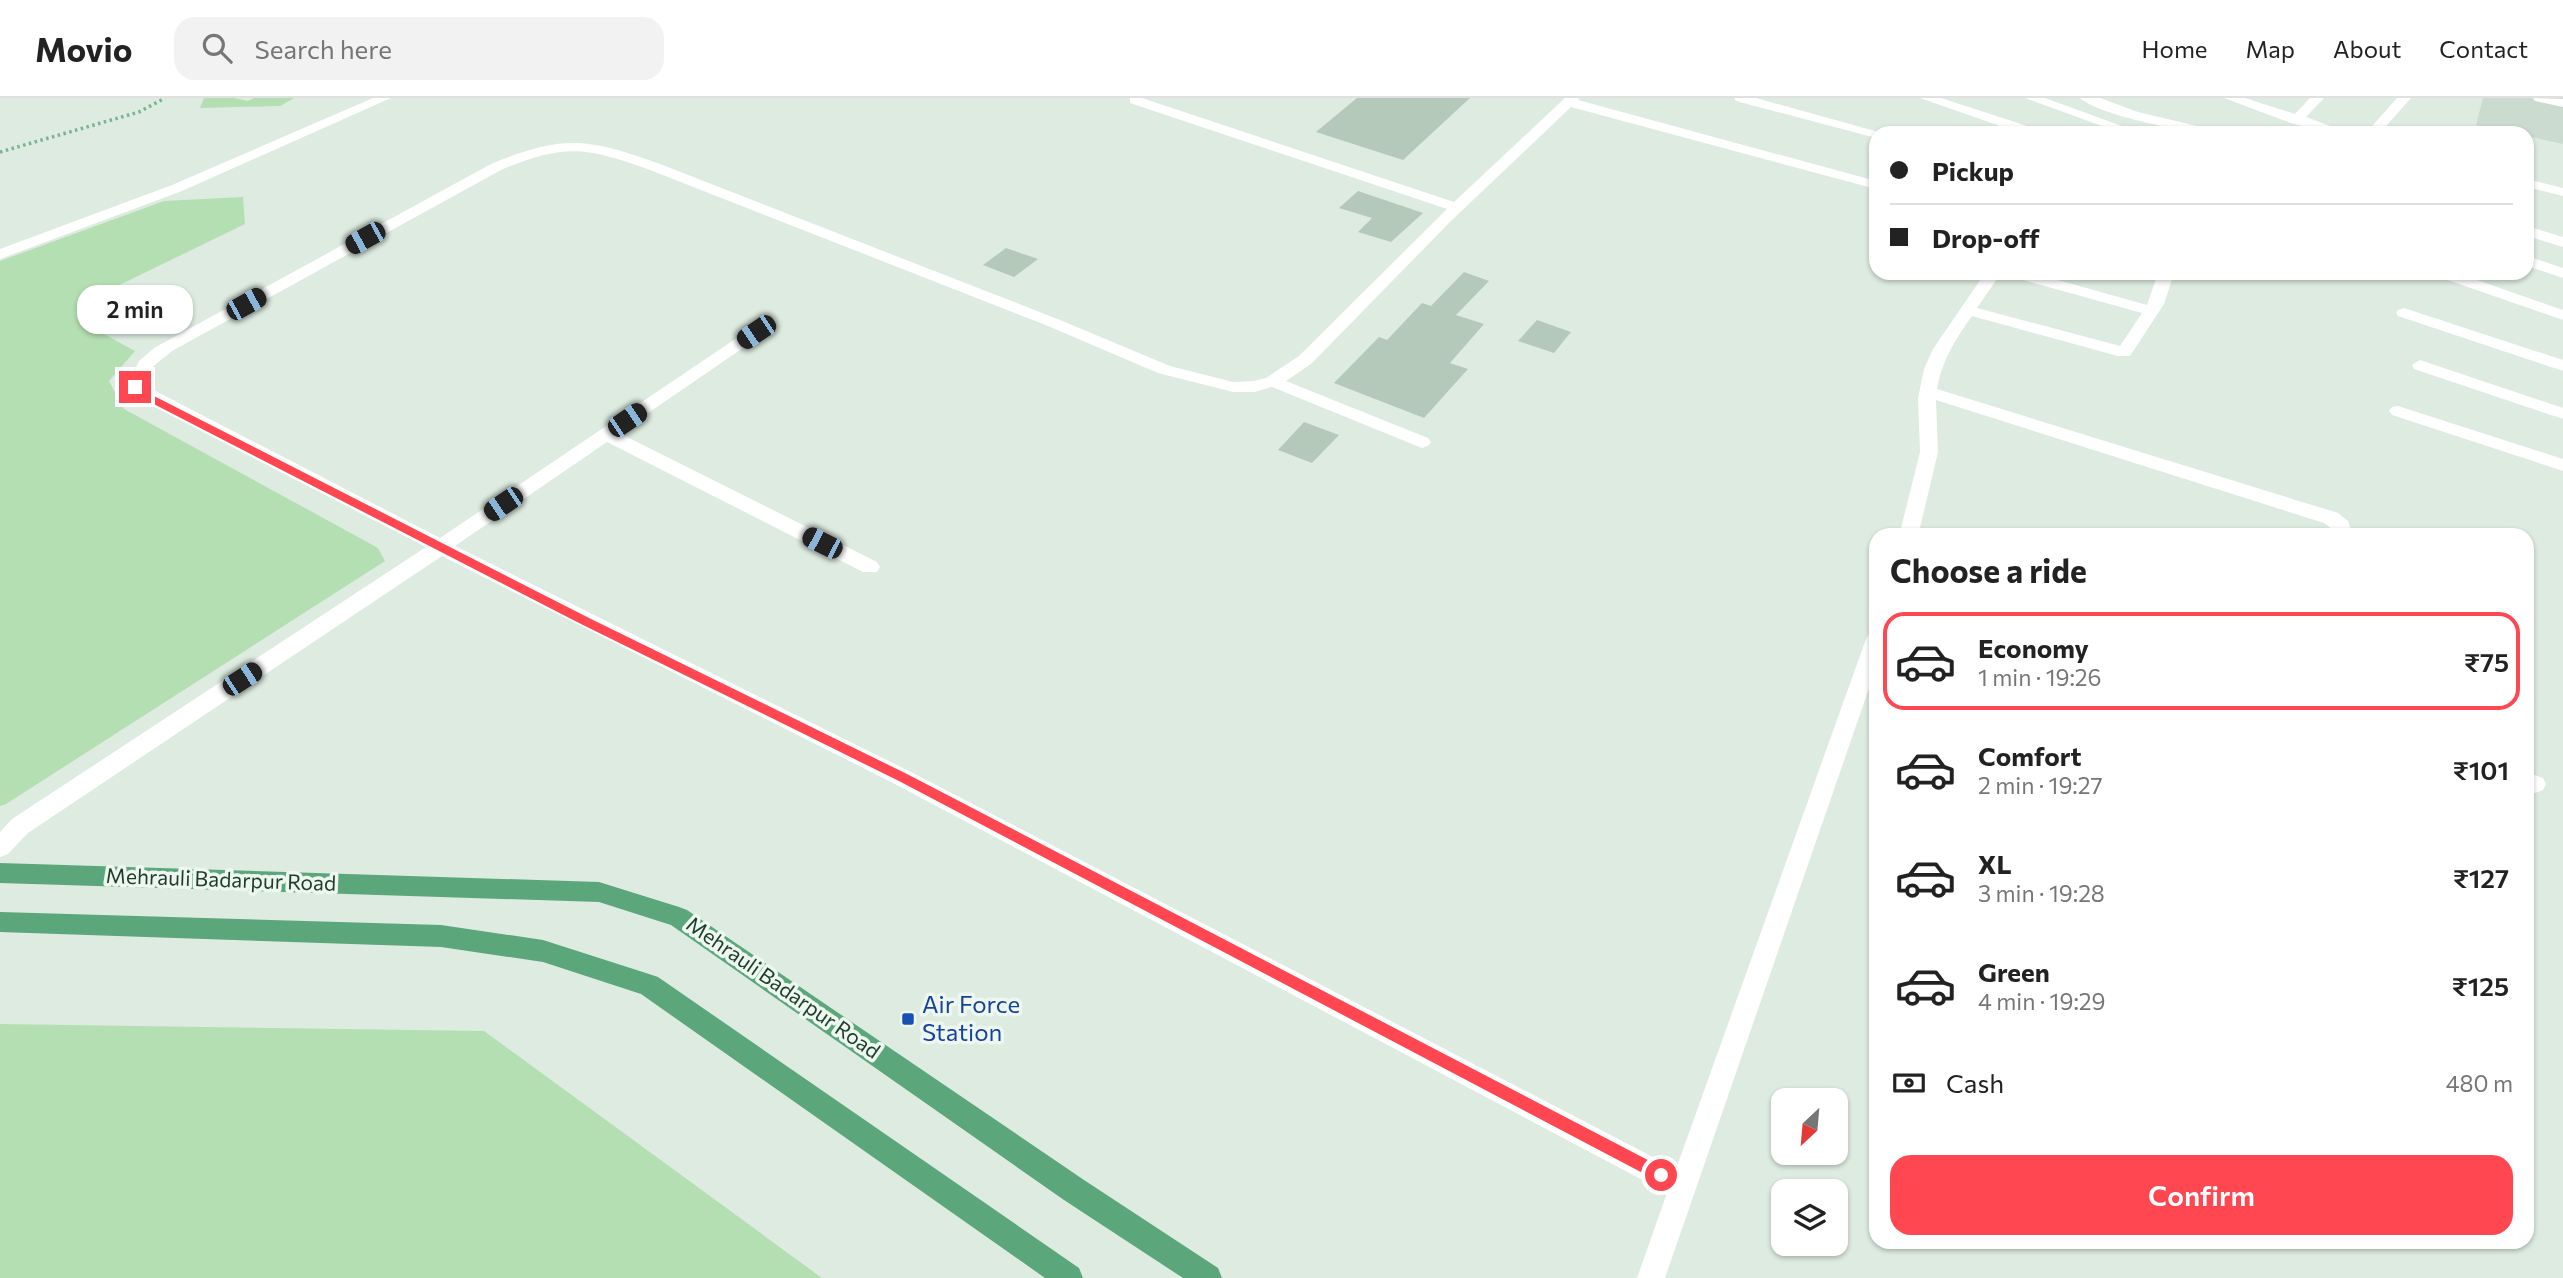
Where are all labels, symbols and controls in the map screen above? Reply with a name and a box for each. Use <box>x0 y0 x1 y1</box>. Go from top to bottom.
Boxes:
search box <box>174 17 664 80</box>
text: Movio <box>35 28 132 69</box>
icon: search <box>198 29 236 67</box>
text: Search here <box>254 33 392 64</box>
text: Home <box>2142 34 2208 63</box>
text: Map <box>2246 34 2295 63</box>
text: About <box>2333 34 2401 63</box>
text: Contact <box>2439 34 2528 63</box>
text: Pickup <box>1932 155 2014 186</box>
car <box>342 219 389 257</box>
text: Drop-off <box>1932 222 2039 253</box>
car <box>223 285 270 323</box>
callout: 2 min <box>77 286 193 334</box>
text: 2 min <box>107 295 163 323</box>
car <box>733 312 780 352</box>
route end <box>119 371 151 403</box>
car <box>604 400 651 440</box>
car <box>480 484 527 524</box>
car <box>799 524 846 562</box>
text: Choose a ride <box>1890 550 2087 590</box>
icon: car <box>1894 630 1957 693</box>
text: Economy <box>1978 632 2089 663</box>
text: ₹75 <box>2464 646 2509 677</box>
car <box>219 659 266 699</box>
text: 1 min · 19:26 <box>1978 663 2102 691</box>
icon: car <box>1894 738 1957 801</box>
text: Comfort <box>1978 740 2081 771</box>
text: ₹101 <box>2453 754 2509 785</box>
text: 2 min · 19:27 <box>1978 771 2103 799</box>
icon: car <box>1894 846 1957 909</box>
text: XL <box>1978 848 2012 879</box>
street label: Mehrauli Badarpur Road <box>105 862 337 895</box>
text: ₹127 <box>2453 862 2509 893</box>
text: 3 min · 19:28 <box>1978 879 2105 907</box>
street label: Mehrauli Badarpur Road <box>682 910 885 1063</box>
icon: car <box>1894 954 1957 1017</box>
text: Green <box>1978 956 2050 987</box>
text: ₹125 <box>2452 970 2509 1001</box>
text: 4 min · 19:29 <box>1978 987 2105 1015</box>
place label: Air Force Station <box>922 989 1020 1046</box>
marker: Air Force Station <box>900 1011 916 1027</box>
icon: cash <box>1890 1064 1928 1102</box>
text: Cash <box>1946 1067 2004 1098</box>
text: 480 m <box>2446 1069 2513 1097</box>
north arrow <box>1771 1088 1848 1166</box>
map controls <box>1771 1088 1848 1256</box>
button: Confirm <box>1890 1155 2513 1235</box>
route start <box>1645 1159 1677 1191</box>
button: layers <box>1771 1179 1848 1256</box>

